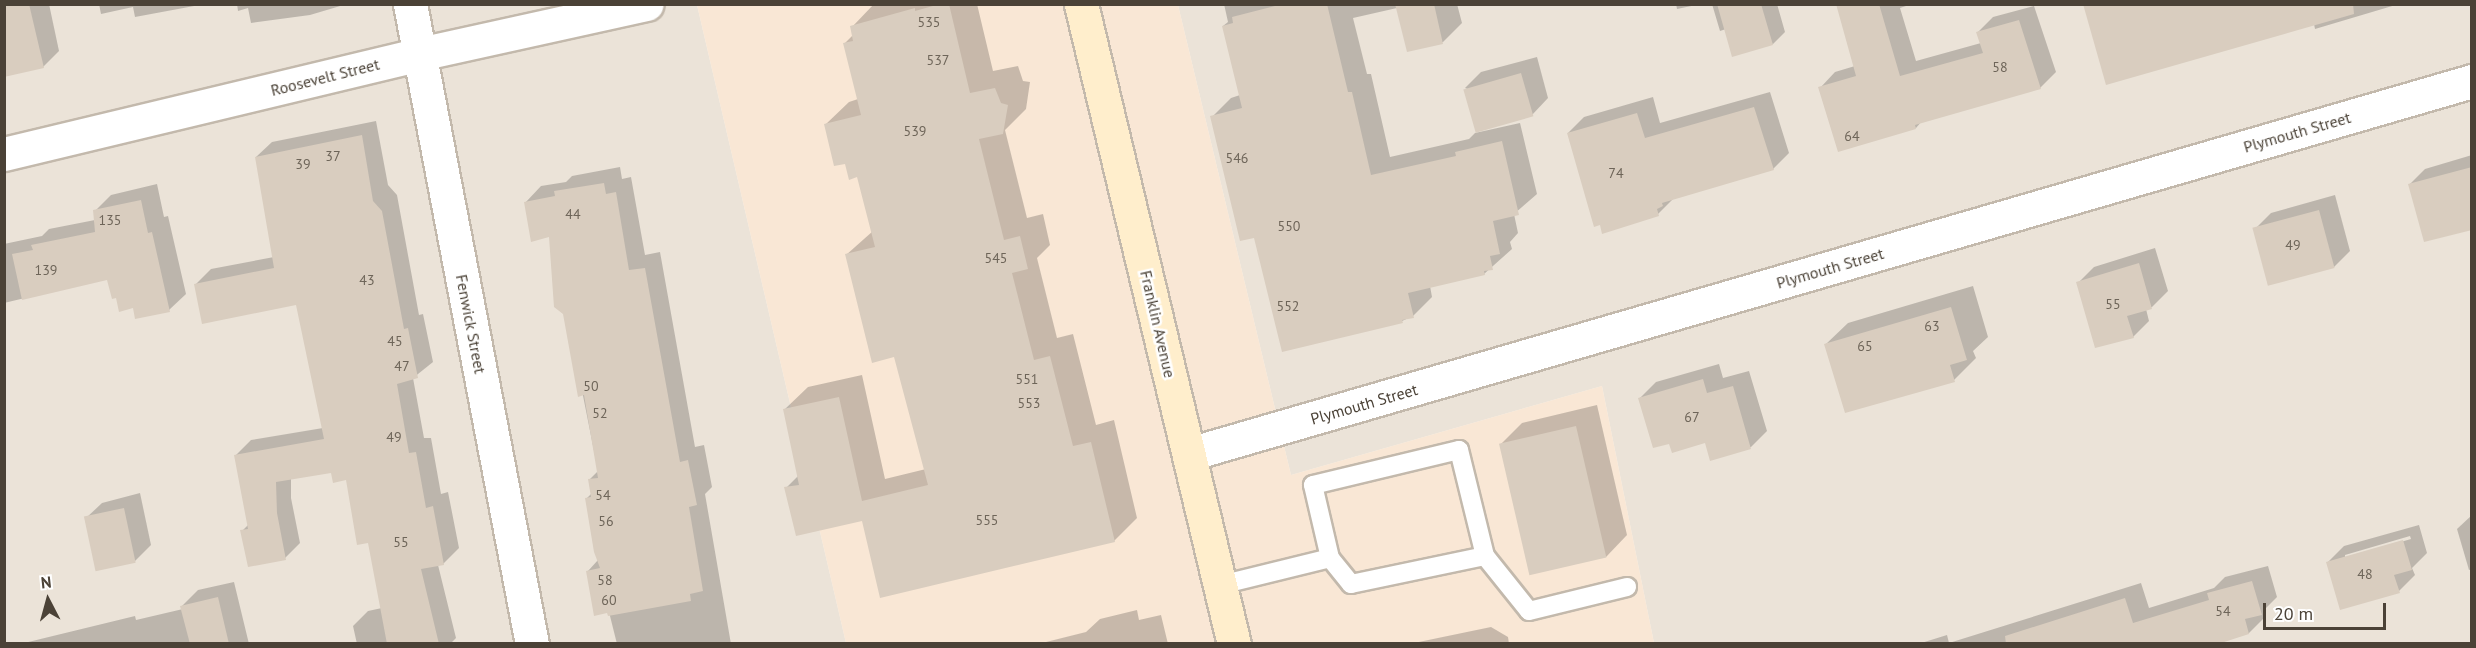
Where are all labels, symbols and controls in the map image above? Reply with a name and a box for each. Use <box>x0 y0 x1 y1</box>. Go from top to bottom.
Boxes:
house number: 535 <box>918 14 940 30</box>
house number: 537 <box>927 52 949 68</box>
street label: Roosevelt Street <box>269 54 381 100</box>
house number: 58 <box>1992 59 2008 75</box>
street label: Plymouth Street <box>2241 108 2353 156</box>
house number: 539 <box>904 123 926 139</box>
house number: 64 <box>1844 128 1860 144</box>
house number: 37 <box>325 148 341 164</box>
house number: 546 <box>1226 150 1248 166</box>
house number: 39 <box>295 156 311 172</box>
house number: 74 <box>1608 165 1624 181</box>
house number: 44 <box>565 206 581 222</box>
house number: 135 <box>99 212 121 228</box>
house number: 550 <box>1278 218 1300 234</box>
house number: 49 <box>2285 237 2301 253</box>
street label: Plymouth Street <box>1774 244 1886 292</box>
house number: 545 <box>985 250 1007 266</box>
house number: 139 <box>35 262 57 278</box>
street label: Franklin Avenue <box>1136 268 1180 380</box>
house number: 43 <box>359 272 375 288</box>
street label: Fenwick Street <box>452 272 490 376</box>
house number: 55 <box>2105 296 2121 312</box>
house number: 552 <box>1277 298 1299 314</box>
house number: 63 <box>1924 318 1940 334</box>
house number: 45 <box>387 333 403 349</box>
house number: 65 <box>1857 338 1873 354</box>
house number: 47 <box>394 358 410 374</box>
house number: 551 <box>1016 371 1038 387</box>
house number: 50 <box>583 378 599 394</box>
street label: Plymouth Street <box>1308 380 1420 428</box>
house number: 553 <box>1018 395 1040 411</box>
house number: 52 <box>592 405 608 421</box>
house number: 67 <box>1684 409 1700 425</box>
house number: 49 <box>386 429 402 445</box>
house number: 54 <box>595 487 611 503</box>
house number: 555 <box>976 512 998 528</box>
house number: 56 <box>598 513 614 529</box>
house number: 55 <box>393 534 409 550</box>
house number: 48 <box>2357 566 2373 582</box>
north arrow <box>18 570 78 630</box>
text: N <box>40 572 52 593</box>
house number: 58 <box>597 572 613 588</box>
scale bar <box>2266 591 2389 629</box>
house number: 60 <box>601 592 617 608</box>
text: 20 m <box>2274 602 2313 625</box>
house number: 54 <box>2215 603 2231 619</box>

